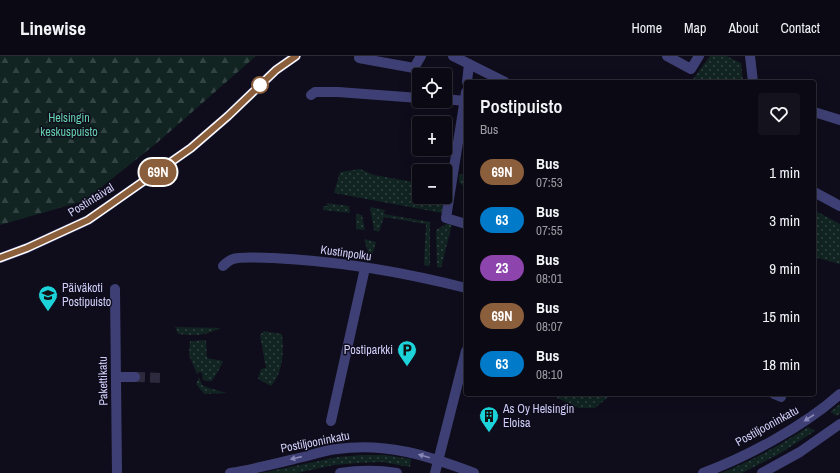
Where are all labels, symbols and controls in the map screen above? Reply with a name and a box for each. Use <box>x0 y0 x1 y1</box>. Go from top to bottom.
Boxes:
text: Linewise <box>20 15 86 41</box>
text: Home <box>631 19 662 37</box>
text: Map <box>684 19 706 37</box>
text: About <box>728 19 758 37</box>
text: Contact <box>780 19 820 37</box>
map controls <box>412 68 452 204</box>
button: locate <box>412 68 452 108</box>
unlabelled marker <box>251 76 269 94</box>
text: Postipuisto <box>480 93 563 119</box>
button: heart <box>758 93 800 135</box>
park label: Helsingin keskuspuisto <box>40 110 98 140</box>
button: + <box>412 116 452 156</box>
text: Bus <box>480 121 498 138</box>
text: Bus <box>536 153 559 174</box>
line badge: 69N <box>135 159 181 185</box>
text: 1 min <box>769 162 800 183</box>
text: 69N <box>147 163 169 181</box>
text: 69N <box>491 163 513 181</box>
button: − <box>412 164 452 204</box>
text: 07:53 <box>536 174 563 191</box>
street label: Postintaival <box>65 180 117 220</box>
text: Bus <box>536 201 559 222</box>
text: 3 min <box>769 210 800 231</box>
text: 63 <box>496 211 508 229</box>
text: 07:55 <box>536 222 563 239</box>
street label: Kustinpolku <box>319 241 373 265</box>
text: Bus <box>536 249 559 270</box>
text: 9 min <box>769 258 800 279</box>
text: 23 <box>496 259 508 277</box>
text: 08:01 <box>536 270 563 287</box>
place label: Päiväkoti Postipuisto <box>62 280 111 310</box>
school or university icon: Päiväkoti Postipuisto <box>37 284 59 312</box>
text: Bus <box>536 297 559 318</box>
text: 15 min <box>762 306 800 327</box>
text: 69N <box>491 307 513 325</box>
text: 08:07 <box>536 318 563 335</box>
parking icon: Postiparkki <box>396 339 418 367</box>
place label: Postiparkki <box>344 342 393 358</box>
text: Bus <box>536 345 559 366</box>
text: 18 min <box>762 354 800 375</box>
text: 63 <box>496 355 508 373</box>
street label: Pakettikatu <box>95 356 111 406</box>
text: 08:10 <box>536 366 563 383</box>
place label: As Oy Helsingin Eloisa <box>502 401 574 431</box>
street label: Postiljooninkatu <box>732 402 802 450</box>
building icon: As Oy Helsingin Eloisa <box>478 405 500 433</box>
one-way arrow <box>804 414 814 422</box>
street label: Postiljooninkatu <box>279 427 351 457</box>
one-way arrow <box>418 453 430 459</box>
one-way arrow <box>290 456 302 462</box>

